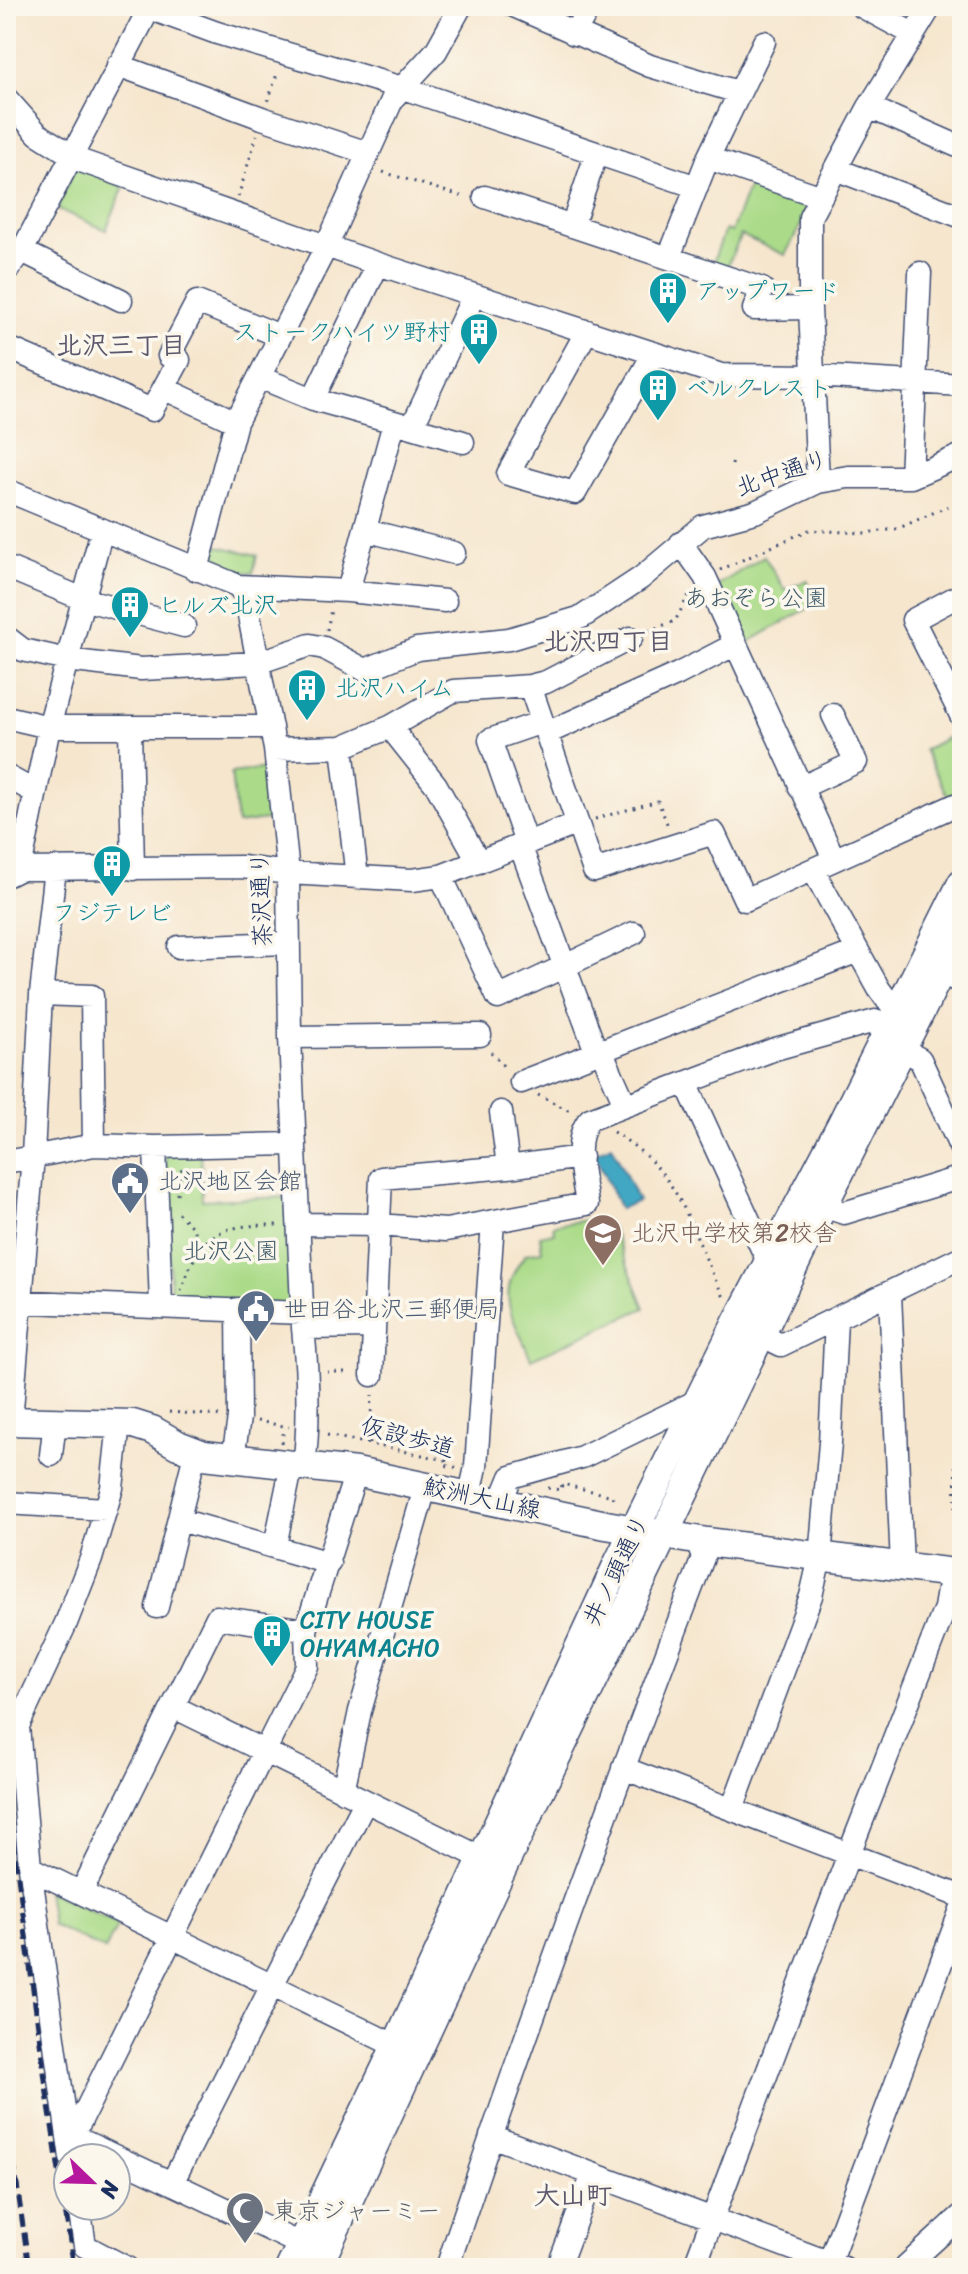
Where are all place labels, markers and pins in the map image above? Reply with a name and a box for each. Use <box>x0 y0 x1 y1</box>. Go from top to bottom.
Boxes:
building icon: アップワード <box>647 270 689 325</box>
place label: アップワード <box>696 270 840 312</box>
place label: ストークハイツ野村 <box>234 311 451 353</box>
building icon: ストークハイツ野村 <box>458 311 500 366</box>
building icon: ベルクレスト <box>637 367 679 422</box>
place label: ベルクレスト <box>686 367 832 409</box>
building icon: ヒルズ北沢 <box>109 584 151 639</box>
place label: ヒルズ北沢 <box>158 584 278 626</box>
building icon: 北沢ハイム <box>286 667 328 722</box>
place label: 北沢ハイム <box>335 667 454 709</box>
building icon: フジテレビ <box>91 843 133 898</box>
place label: フジテレビ <box>52 892 172 934</box>
public building icon: 北沢地区会館 <box>109 1160 151 1215</box>
place label: 北沢地区会館 <box>158 1160 302 1202</box>
school or university icon: 北沢中学校第2校舎 <box>582 1212 624 1267</box>
place label: 北沢中学校第2校舎 <box>631 1212 837 1254</box>
public building icon: 世田谷北沢三郵便局 <box>235 1288 277 1343</box>
place label: 世田谷北沢三郵便局 <box>284 1288 500 1330</box>
place label: CITY HOUSE OHYAMACHO <box>300 1599 440 1669</box>
building icon: CITY HOUSE OHYAMACHO <box>251 1613 293 1668</box>
mosque icon: 東京ジャーミー <box>224 2190 266 2245</box>
place label: 東京ジャーミー <box>273 2190 441 2232</box>

